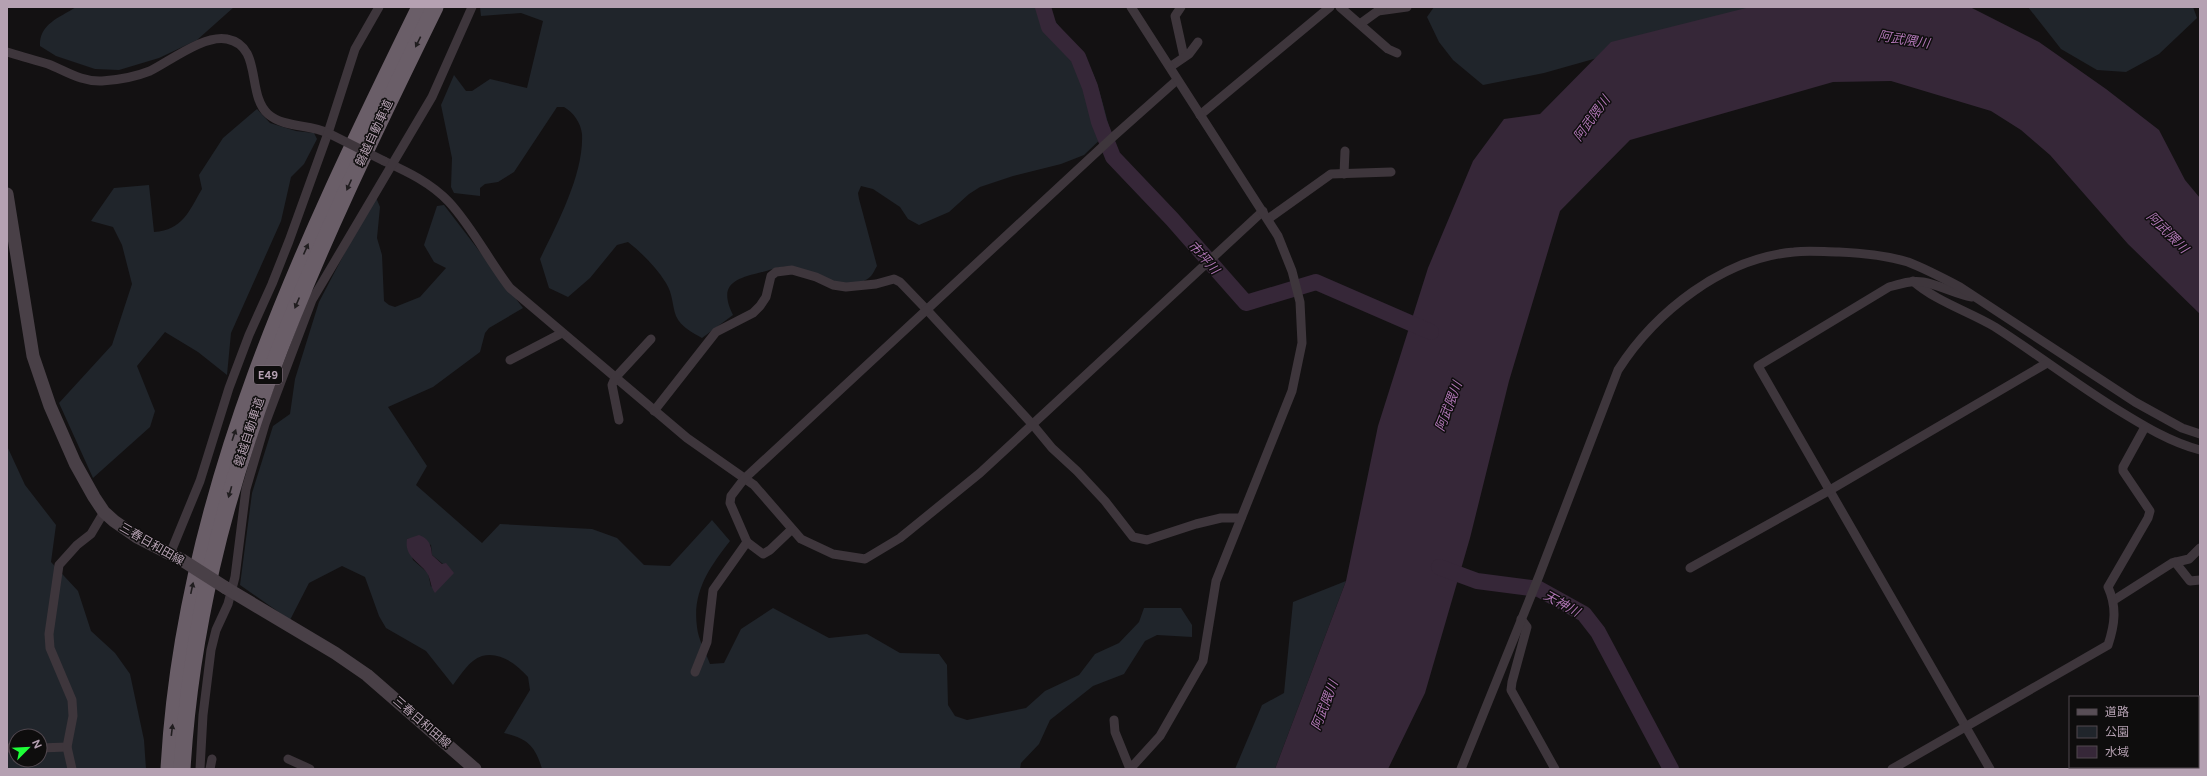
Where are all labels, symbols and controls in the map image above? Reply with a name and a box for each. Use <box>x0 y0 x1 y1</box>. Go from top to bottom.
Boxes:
water label: 阿武隈川 <box>1877 28 1933 51</box>
one-way arrow <box>415 36 421 48</box>
water label: 阿武隈川 <box>1570 91 1614 144</box>
street label: 磐越自動車道 <box>352 97 396 169</box>
one-way arrow <box>346 179 352 191</box>
water label: 阿武隈川 <box>2144 209 2193 257</box>
water label: 市坪川 <box>1185 238 1224 278</box>
one-way arrow <box>303 242 309 254</box>
one-way arrow <box>293 298 299 310</box>
road number: E49 <box>254 366 282 384</box>
water label: 阿武隈川 <box>1432 377 1466 433</box>
street label: 磐越自動車道 <box>231 396 267 468</box>
one-way arrow <box>231 429 237 441</box>
one-way arrow <box>227 486 233 498</box>
street label: 三春日和田線 <box>117 520 187 568</box>
one-way arrow <box>190 582 196 594</box>
water label: 天神川 <box>1541 587 1584 620</box>
water label: 阿武隈川 <box>1308 676 1342 732</box>
street label: 三春日和田線 <box>390 693 454 751</box>
legend <box>2069 696 2199 768</box>
text: 道路 <box>2105 705 2129 719</box>
one-way arrow <box>169 724 175 736</box>
text: 公園 <box>2105 725 2129 739</box>
north arrow <box>8 728 48 768</box>
text: N <box>29 738 44 751</box>
text: 水域 <box>2105 745 2129 759</box>

